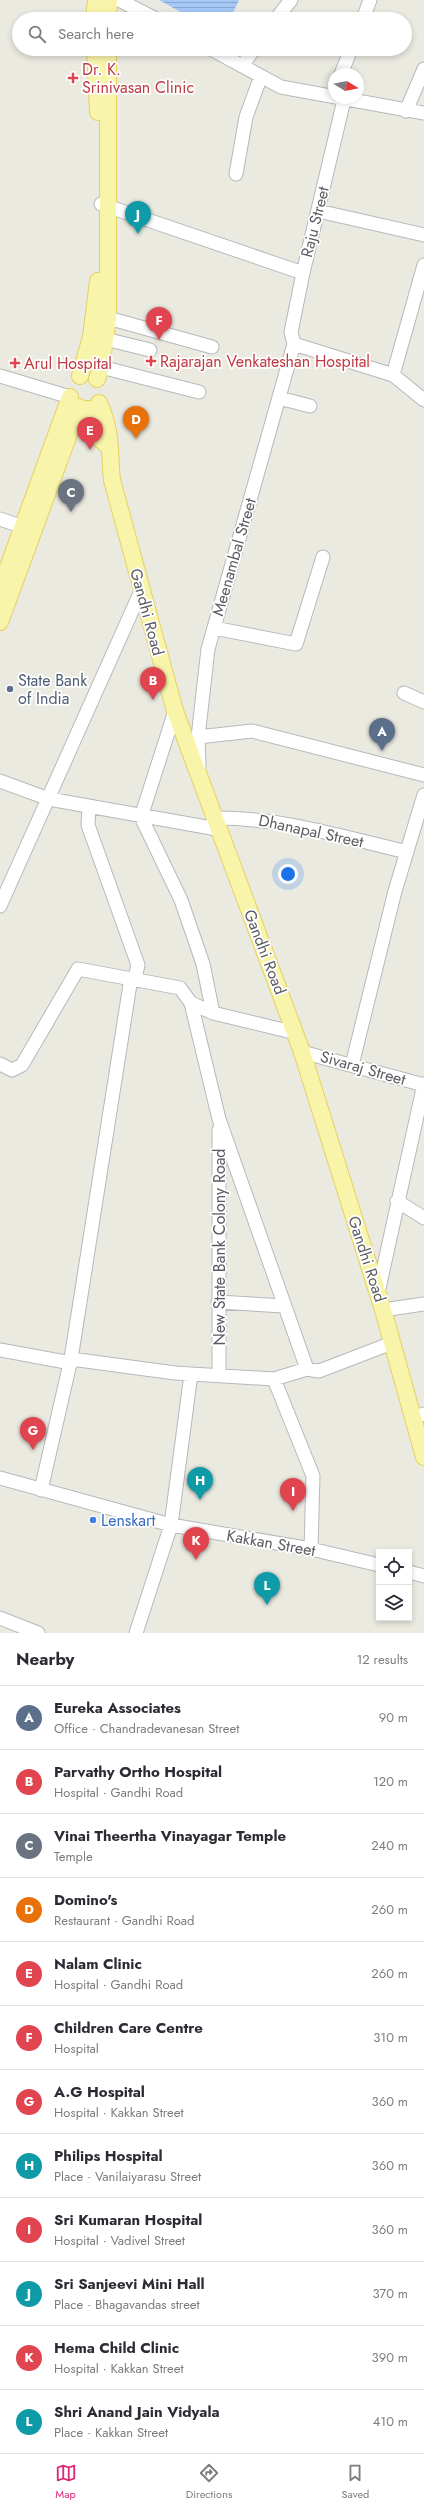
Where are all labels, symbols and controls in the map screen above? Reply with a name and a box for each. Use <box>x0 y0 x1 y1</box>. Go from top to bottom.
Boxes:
search box <box>12 12 412 56</box>
icon: search <box>26 23 48 45</box>
text: Search here <box>58 23 134 45</box>
place label: Dr. K. Srinivasan Clinic <box>82 58 194 99</box>
north arrow <box>328 68 364 104</box>
marker: Dr. K. Srinivasan Clinic <box>67 72 79 84</box>
street label: Raju Street <box>295 184 335 260</box>
pin: J <box>125 201 151 234</box>
pin: F <box>146 307 172 340</box>
place label: Rajarajan Venkateshan Hospital <box>160 350 370 373</box>
place label: Arul Hospital <box>24 352 112 375</box>
marker: Rajarajan Venkateshan Hospital <box>145 355 157 367</box>
marker: Arul Hospital <box>9 357 21 369</box>
pin: D <box>123 406 149 439</box>
pin: E <box>77 417 103 450</box>
pin: C <box>58 479 84 512</box>
street label: Meenambal Street <box>206 495 262 619</box>
street label: Gandhi Road <box>124 566 170 658</box>
pin: B <box>140 667 166 700</box>
place label: State Bank of India <box>18 669 88 710</box>
marker: State Bank of India <box>5 684 15 694</box>
pin: A <box>369 718 395 751</box>
street label: Dhanapal Street <box>256 809 366 853</box>
your location <box>278 864 298 884</box>
street label: Gandhi Road <box>238 906 292 998</box>
street label: Sivaraj Street <box>318 1045 409 1091</box>
street label: New State Bank Colony Road <box>208 1149 231 1345</box>
street label: Gandhi Road <box>342 1213 392 1305</box>
pin: G <box>20 1417 46 1450</box>
pin: H <box>187 1467 213 1500</box>
pin: I <box>280 1478 306 1511</box>
place label: Lenskart <box>101 1509 156 1532</box>
marker: Lenskart <box>88 1515 98 1525</box>
street label: Kakkan Street <box>225 1524 317 1562</box>
pin: K <box>183 1527 209 1560</box>
map controls <box>376 1549 412 1621</box>
button: locate <box>376 1549 412 1585</box>
pin: L <box>254 1572 280 1605</box>
button: layers <box>376 1585 412 1621</box>
text: Nearby <box>16 1647 74 1671</box>
text: 12 results <box>356 1650 408 1669</box>
text: Eureka Associates <box>54 1697 181 1719</box>
text: A <box>24 1708 34 1727</box>
text: 90 m <box>379 1708 408 1727</box>
text: Office · Chandradevanesan Street <box>54 1719 239 1738</box>
text: Parvathy Ortho Hospital <box>54 1761 222 1783</box>
text: B <box>25 1772 33 1791</box>
text: 120 m <box>373 1772 408 1791</box>
text: Hospital · Gandhi Road <box>54 1783 183 1802</box>
text: Vinai Theertha Vinayagar Temple <box>54 1825 286 1847</box>
text: C <box>24 1836 34 1855</box>
text: 240 m <box>371 1836 408 1855</box>
text: Temple <box>54 1847 93 1866</box>
text: Domino's <box>54 1889 117 1911</box>
text: D <box>24 1900 34 1919</box>
text: 260 m <box>371 1900 408 1919</box>
text: Restaurant · Gandhi Road <box>54 1911 194 1930</box>
text: Nalam Clinic <box>54 1953 142 1975</box>
text: E <box>25 1964 33 1983</box>
text: 260 m <box>371 1964 408 1983</box>
text: Hospital · Gandhi Road <box>54 1975 183 1994</box>
text: Children Care Centre <box>54 2017 203 2039</box>
text: F <box>25 2028 33 2047</box>
text: 310 m <box>373 2028 408 2047</box>
text: Hospital <box>54 2039 99 2058</box>
text: A.G Hospital <box>54 2081 145 2103</box>
text: G <box>24 2092 34 2111</box>
text: 360 m <box>372 2092 408 2111</box>
text: Hospital · Kakkan Street <box>54 2103 184 2122</box>
text: Philips Hospital <box>54 2145 163 2167</box>
text: H <box>24 2156 34 2175</box>
text: 360 m <box>372 2156 408 2175</box>
text: Place · Vanilaiyarasu Street <box>54 2167 201 2186</box>
text: Sri Kumaran Hospital <box>54 2209 202 2231</box>
text: I <box>27 2220 31 2239</box>
text: 360 m <box>372 2220 408 2239</box>
text: Hospital · Vadivel Street <box>54 2231 185 2250</box>
text: Sri Sanjeevi Mini Hall <box>54 2273 205 2295</box>
text: J <box>27 2284 31 2303</box>
text: 370 m <box>372 2284 408 2303</box>
text: Place · Bhagavandas street <box>54 2295 200 2314</box>
text: Hema Child Clinic <box>54 2337 179 2359</box>
text: K <box>24 2348 34 2367</box>
text: 390 m <box>372 2348 408 2367</box>
text: Hospital · Kakkan Street <box>54 2359 184 2378</box>
text: Shri Anand Jain Vidyala <box>54 2401 220 2423</box>
text: L <box>26 2412 32 2431</box>
text: 410 m <box>373 2412 408 2431</box>
text: Place · Kakkan Street <box>54 2423 168 2442</box>
tab: Map <box>55 2462 77 2502</box>
tab: Directions <box>186 2462 232 2502</box>
tab: Saved <box>342 2462 369 2502</box>

